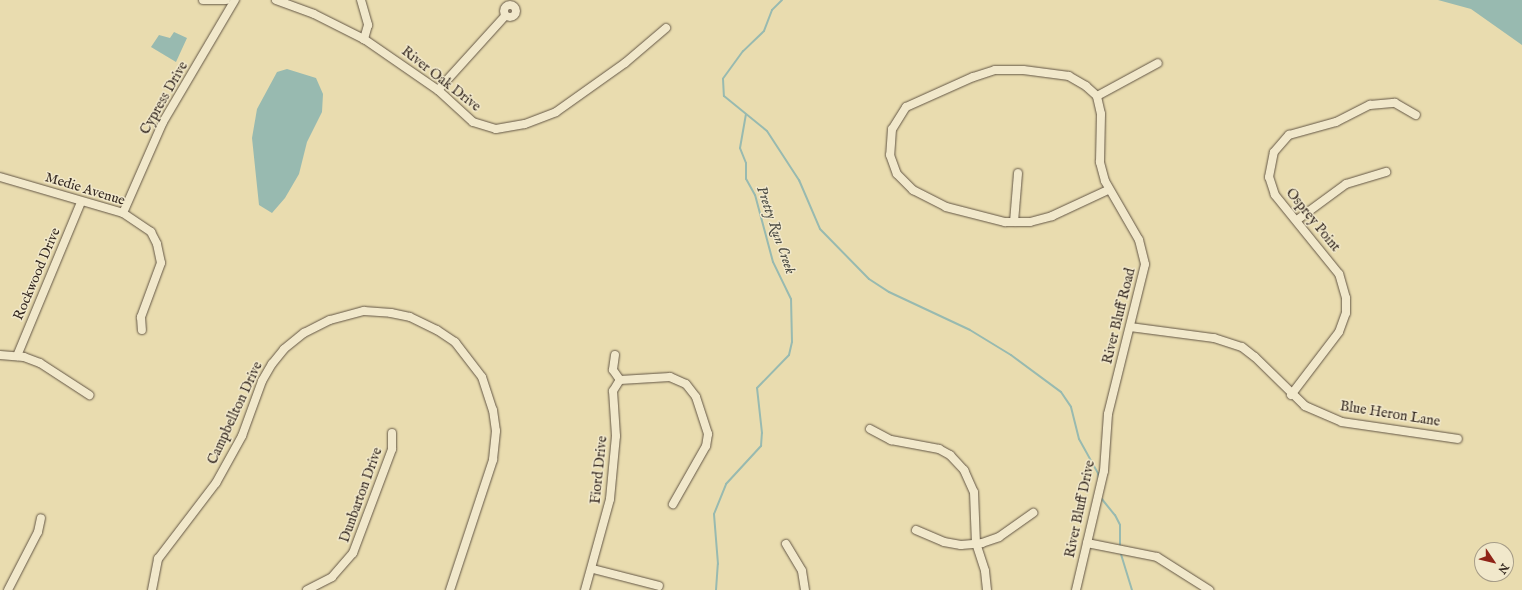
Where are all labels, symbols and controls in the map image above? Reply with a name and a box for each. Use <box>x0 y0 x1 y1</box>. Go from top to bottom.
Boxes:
street label: River Oak Drive <box>398 43 484 115</box>
street label: Cypress Drive <box>136 59 192 137</box>
street label: Medie Avenue <box>43 169 127 209</box>
water label: Pretty Run Creek <box>752 183 800 277</box>
street label: Osprey Point <box>1282 185 1344 255</box>
street label: Rockwood Drive <box>10 225 64 323</box>
street label: River Bluff Road <box>1099 266 1139 366</box>
street label: Campbellton Drive <box>204 359 266 467</box>
street label: Blue Heron Lane <box>1339 398 1441 430</box>
street label: Fiord Drive <box>587 435 611 505</box>
street label: Dunbarton Drive <box>336 445 386 545</box>
street label: River Bluff Drive <box>1061 459 1099 559</box>
north arrow <box>1474 542 1514 582</box>
text: N <box>1495 560 1511 576</box>

